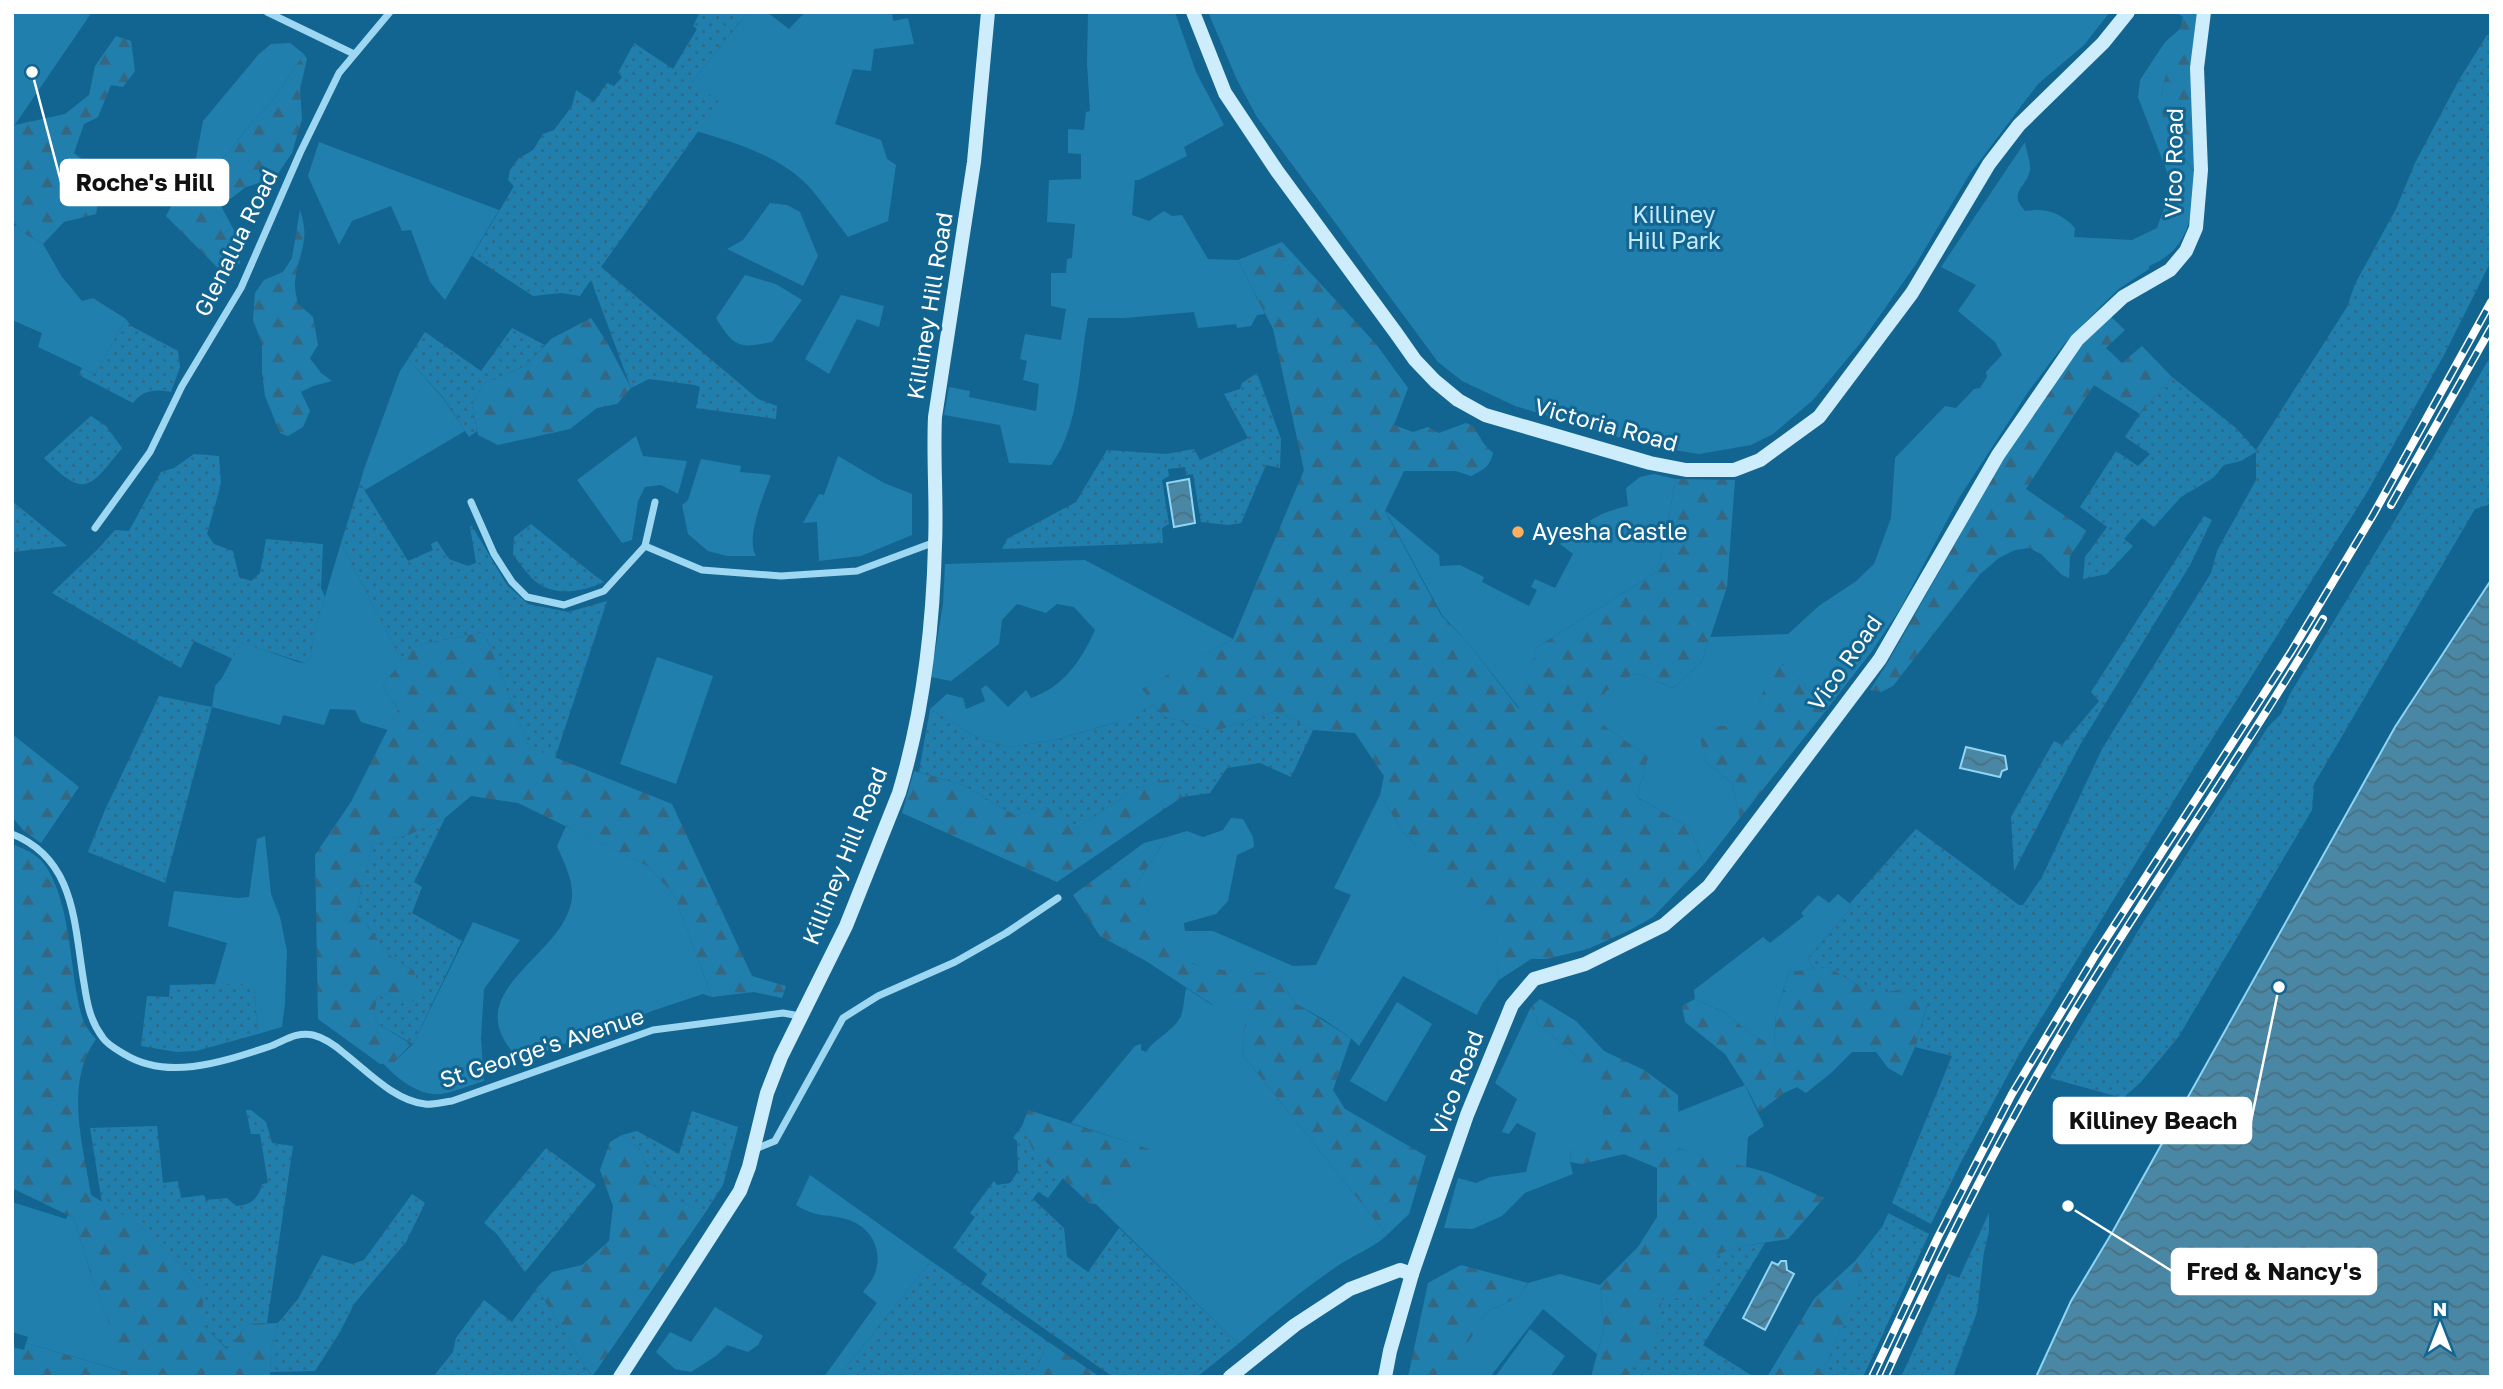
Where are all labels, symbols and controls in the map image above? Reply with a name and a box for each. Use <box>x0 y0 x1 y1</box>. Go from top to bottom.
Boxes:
street label: Vico Road <box>2158 108 2188 218</box>
callout: Roche's Hill <box>61 160 228 205</box>
street label: Glenalua Road <box>187 164 283 321</box>
text: Roche's Hill <box>75 167 215 196</box>
park label: Killiney Hill Park <box>1627 200 1721 254</box>
street label: Killiney Hill Road <box>900 210 958 401</box>
street label: Victoria Road <box>1531 391 1681 457</box>
place label: Ayesha Castle <box>1532 517 1687 545</box>
marker: Ayesha Castle <box>1510 524 1526 540</box>
street label: Vico Road <box>1801 609 1887 716</box>
street label: Killiney Hill Road <box>796 763 892 949</box>
street label: St George's Avenue <box>436 1001 647 1093</box>
street label: Vico Road <box>1423 1026 1489 1139</box>
callout: Killiney Beach <box>2054 1098 2251 1143</box>
text: Killiney Beach <box>2069 1105 2237 1134</box>
callout: Fred & Nancy's <box>2172 1249 2376 1294</box>
text: Fred & Nancy's <box>2186 1256 2362 1285</box>
north arrow <box>2405 1291 2475 1361</box>
text: N <box>2433 1297 2447 1320</box>

